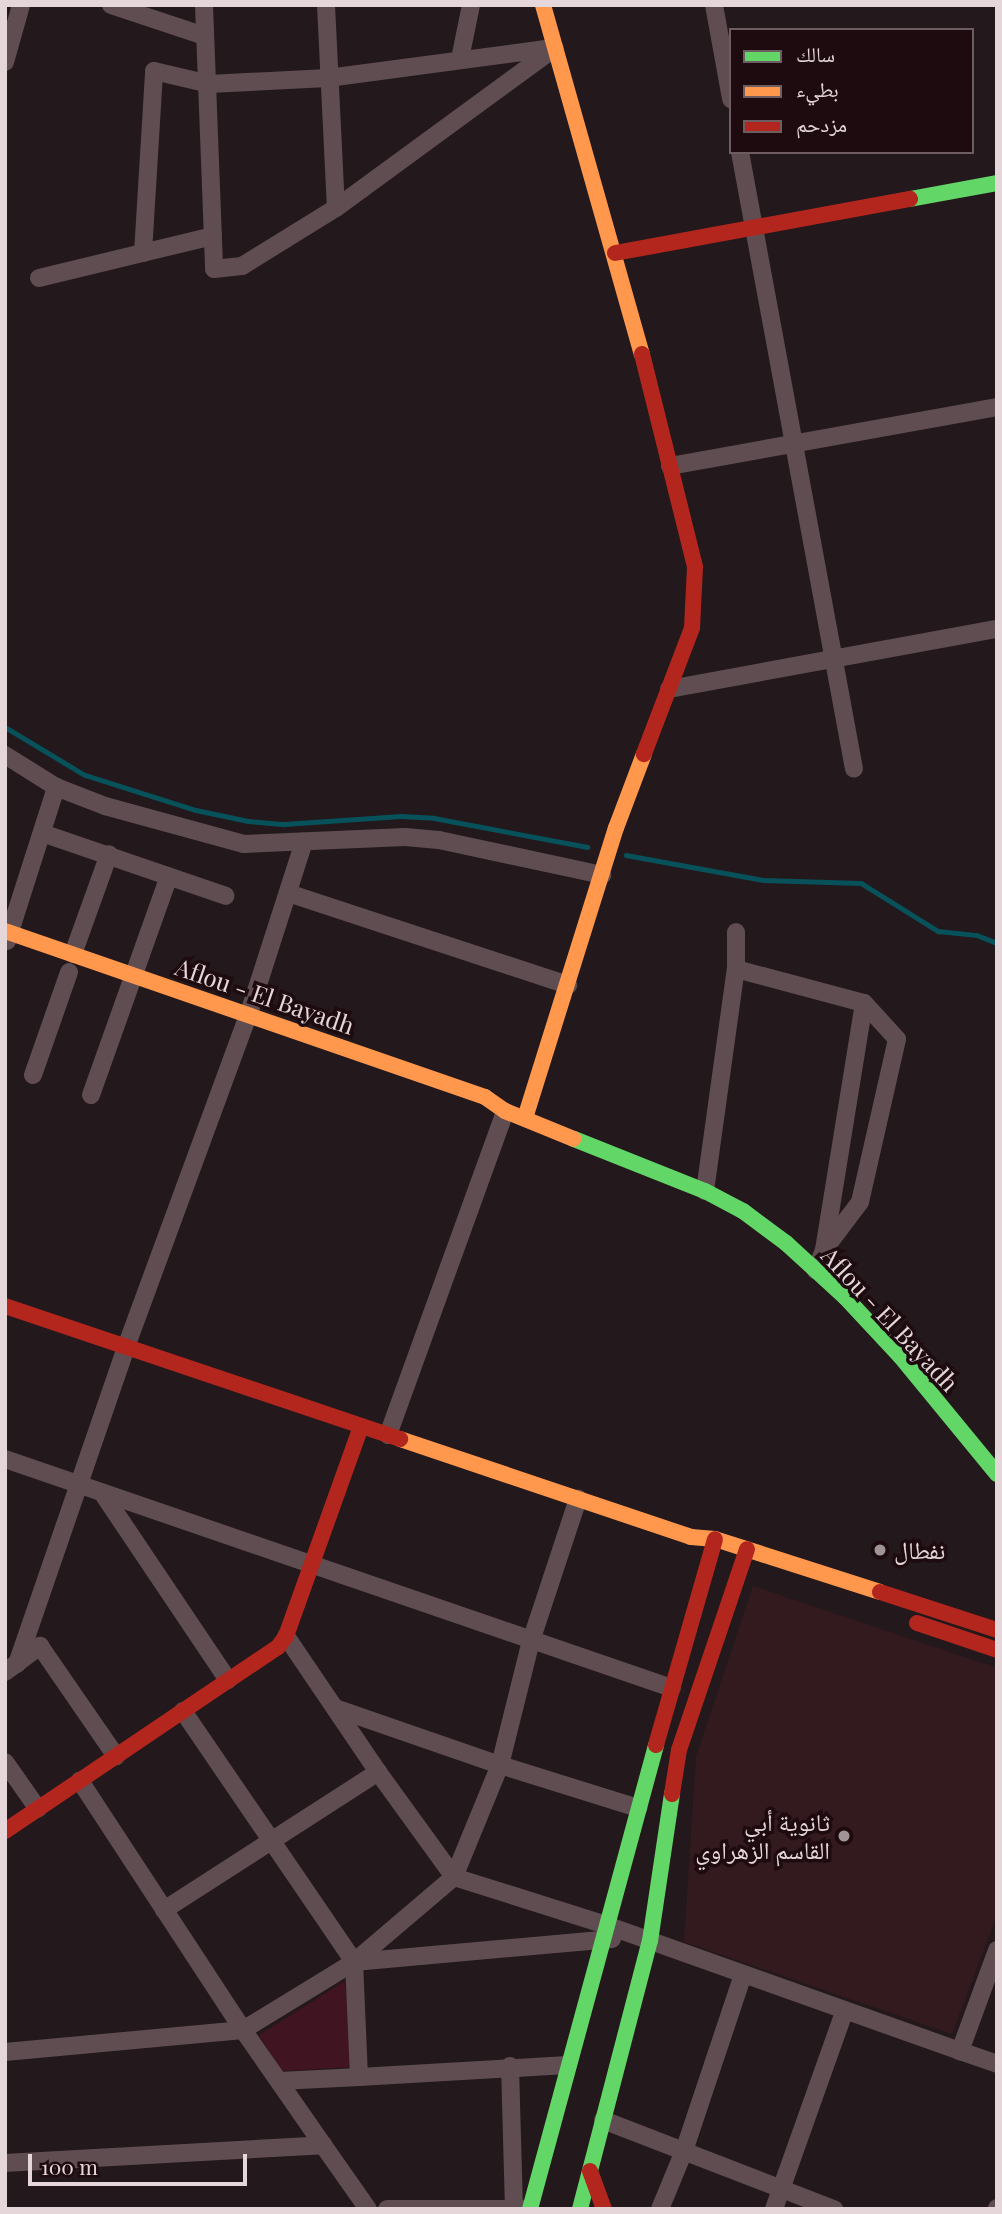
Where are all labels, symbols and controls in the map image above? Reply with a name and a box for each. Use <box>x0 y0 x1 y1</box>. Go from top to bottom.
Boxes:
legend <box>729 28 974 154</box>
text: سالك <box>796 39 835 67</box>
text: بطيء <box>796 74 839 102</box>
text: مزدحم <box>796 109 847 137</box>
street label: Aflou - El Bayadh <box>172 952 358 1040</box>
street label: Aflou - El Bayadh <box>816 1241 964 1397</box>
place label: نفطال <box>894 1536 945 1564</box>
marker: نفطال <box>872 1542 888 1558</box>
place label: ثانوية أبي القاسم الزهراوي <box>695 1808 830 1864</box>
marker: ثانوية أبي القاسم الزهراوي <box>836 1828 852 1844</box>
scale bar <box>32 2140 250 2184</box>
text: 100 m <box>41 2152 98 2180</box>

